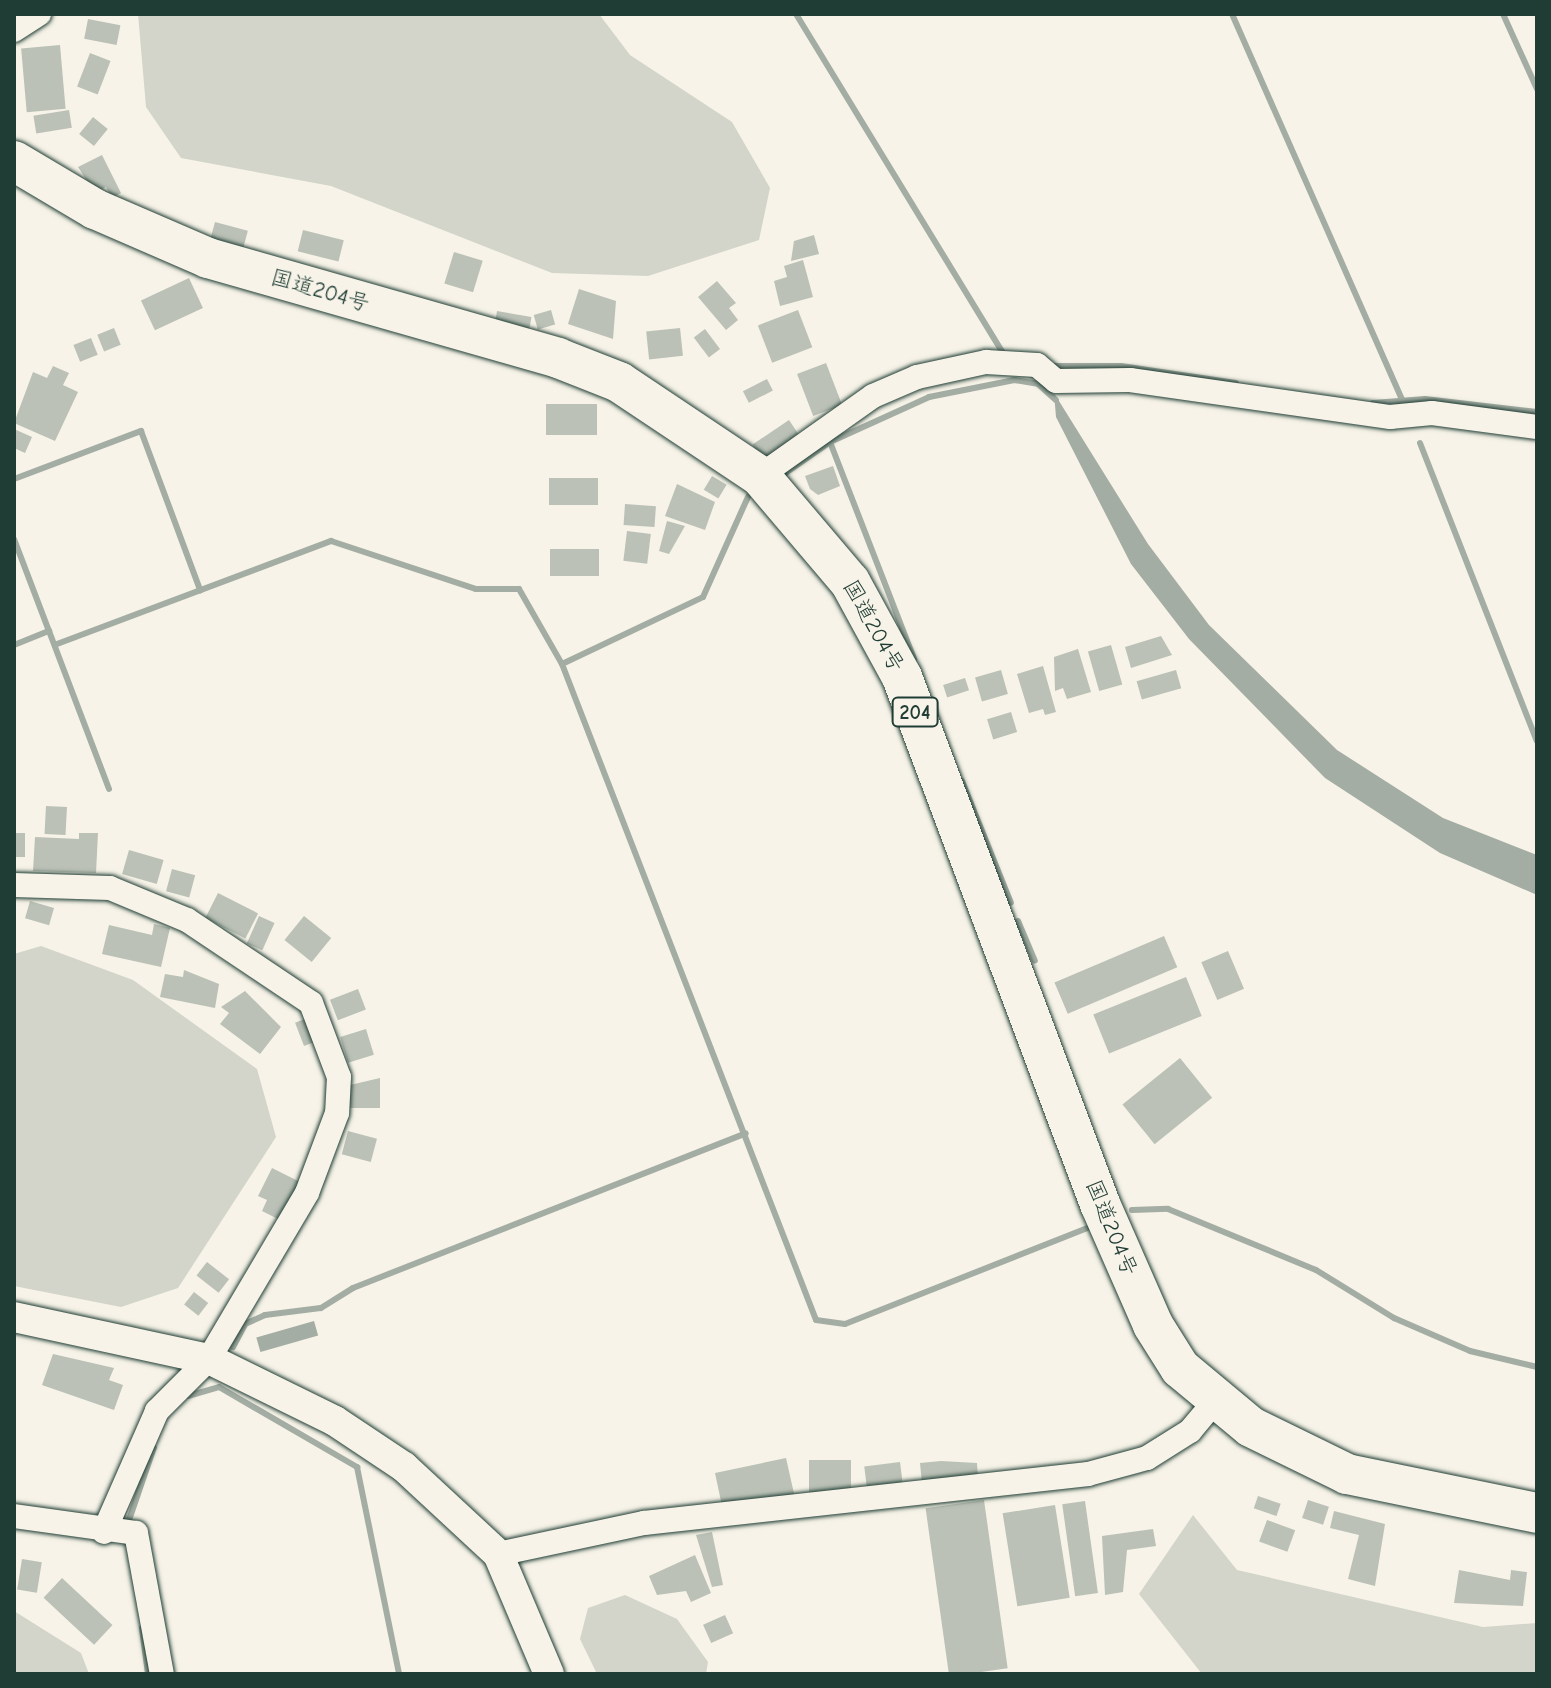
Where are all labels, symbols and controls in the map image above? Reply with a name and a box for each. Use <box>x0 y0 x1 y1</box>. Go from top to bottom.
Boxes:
street label: 国道204号 <box>268 264 372 318</box>
street label: 国道204号 <box>837 575 909 677</box>
road number: 204 <box>891 696 939 728</box>
street label: 国道204号 <box>1080 1176 1142 1280</box>

